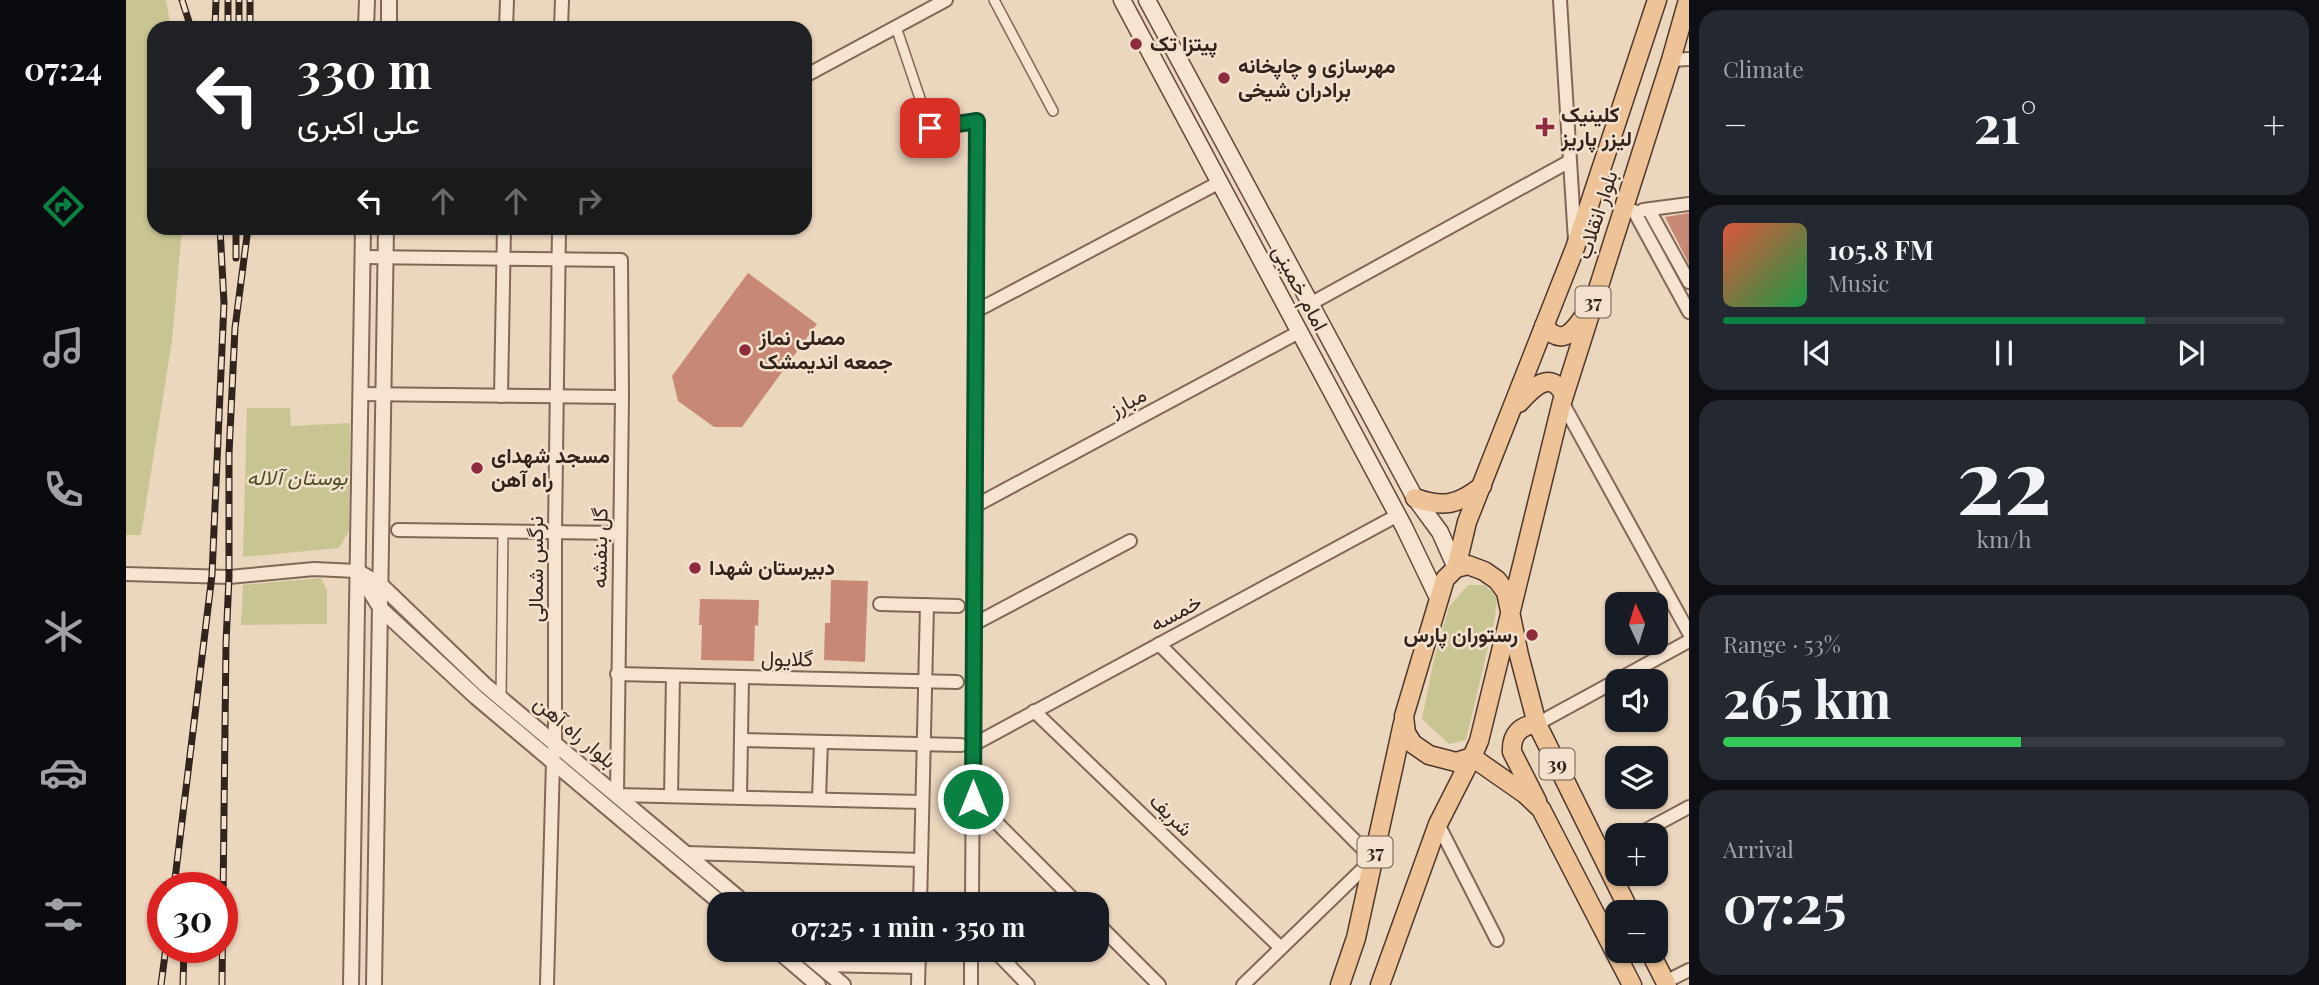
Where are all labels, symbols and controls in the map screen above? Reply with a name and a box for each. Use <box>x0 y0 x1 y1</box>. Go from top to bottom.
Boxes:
place label: پیتزا تک <box>1150 28 1217 58</box>
text: 330 m <box>297 36 432 101</box>
marker: پیتزا تک <box>1128 36 1144 52</box>
text: 07:24 <box>24 46 102 89</box>
icon: left <box>182 49 273 140</box>
place label: مهرسازی و چاپخانه برادران شیخی <box>1238 50 1396 103</box>
text: Climate <box>1723 53 1804 84</box>
marker: مهرسازی و چاپخانه برادران شیخی <box>1216 70 1232 86</box>
text: 21° <box>1974 88 2037 157</box>
pin <box>900 98 960 158</box>
text: − <box>1723 98 1748 149</box>
text: + <box>2263 98 2285 149</box>
text: علی اکبری <box>297 99 420 142</box>
place label: کلینیک لیزر پاریز <box>1560 99 1632 153</box>
icon: arrive <box>911 109 949 147</box>
marker: کلینیک لیزر پاریز <box>1535 117 1555 137</box>
street label: بلوار انقلاب <box>1568 166 1624 263</box>
icon: directions <box>39 182 88 231</box>
icon: left <box>351 182 389 220</box>
icon: ahead <box>424 182 462 220</box>
icon: ahead <box>497 182 535 220</box>
icon: right <box>570 182 608 220</box>
text: 105.8 FM <box>1828 232 1934 267</box>
street label: امام خمینی <box>1266 239 1336 336</box>
text: Music <box>1828 267 1889 298</box>
road number: 37 <box>1576 286 1610 318</box>
place label: مصلی نماز جمعه اندیمشک <box>758 322 893 374</box>
icon: music <box>39 323 88 372</box>
icon: previous <box>1798 334 1836 372</box>
icon: pause <box>1985 334 2023 372</box>
icon: next <box>2172 334 2210 372</box>
marker: مصلی نماز جمعه اندیمشک <box>737 342 753 358</box>
street label: مبارز <box>1103 379 1151 423</box>
text: 22 <box>1956 417 2052 538</box>
place label: مسجد شهدای راه آهن <box>491 440 610 493</box>
marker: مسجد شهدای راه آهن <box>469 460 485 476</box>
park label: بوستان آلاله <box>247 462 348 491</box>
icon: phone <box>39 465 88 514</box>
street label: گل بنفشه <box>583 507 613 589</box>
street label: نرگس شمالی <box>520 516 549 622</box>
text: km/h <box>1976 523 2032 554</box>
place label: دبیرستان شهدا <box>709 552 835 581</box>
marker: دبیرستان شهدا <box>687 560 703 576</box>
street label: خمسه <box>1144 586 1206 636</box>
north arrow <box>1605 592 1668 654</box>
map controls <box>1605 592 1668 963</box>
icon: climate <box>39 607 88 656</box>
place label: رستوران پارس <box>1403 619 1518 649</box>
marker: رستوران پارس <box>1524 627 1540 643</box>
text: Range · 53% <box>1723 628 1841 659</box>
street label: گلایول <box>761 643 813 672</box>
text: 265 km <box>1723 663 1891 732</box>
button: sound <box>1605 669 1668 732</box>
street label: بلوار راه آهن <box>528 688 623 774</box>
button: layers <box>1605 746 1668 809</box>
icon: car <box>39 748 88 797</box>
road number: 39 <box>1540 748 1574 779</box>
position arrow <box>936 762 1010 836</box>
street label: شریف <box>1144 786 1200 842</box>
button: + <box>1605 823 1668 886</box>
text: Arrival <box>1723 833 1794 864</box>
road number: 37 <box>1358 836 1392 867</box>
text: 07:25 <box>1723 868 1846 937</box>
speed limit sign: 30 <box>147 872 238 963</box>
icon: filters <box>39 890 88 939</box>
button: − <box>1605 900 1668 963</box>
text: 07:25 · 1 min · 350 m <box>791 909 1025 944</box>

